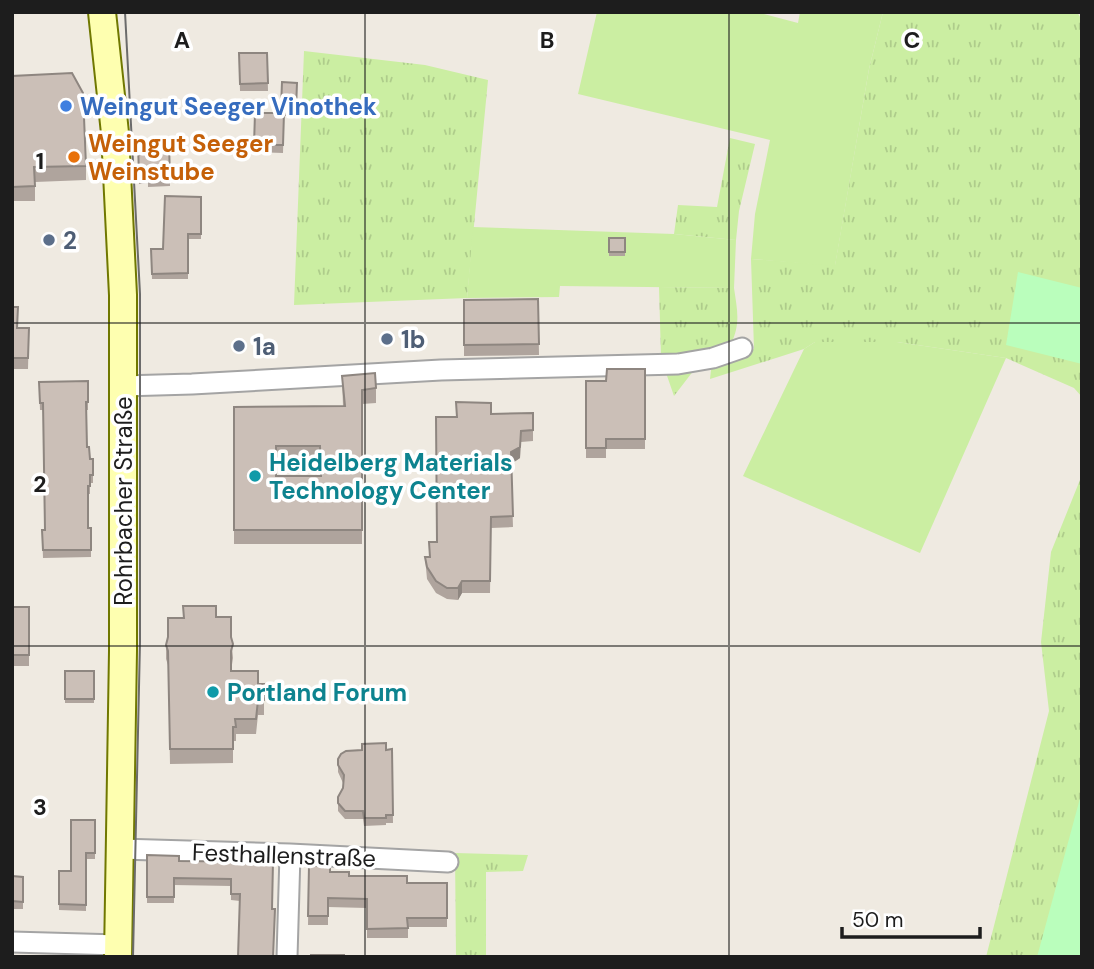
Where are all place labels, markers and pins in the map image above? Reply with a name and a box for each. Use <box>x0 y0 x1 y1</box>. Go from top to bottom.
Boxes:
place label: Weingut Seeger Vinothek <box>80 91 377 122</box>
marker: Weingut Seeger Vinothek <box>58 98 74 114</box>
place label: Weingut Seeger Weinstube <box>88 128 273 187</box>
marker: Weingut Seeger Weinstube <box>66 149 82 165</box>
place label: 2 <box>63 225 77 256</box>
marker: 2 <box>41 232 57 248</box>
place label: 1b <box>401 324 425 355</box>
place label: 1a <box>253 331 276 362</box>
marker: 1b <box>379 331 395 347</box>
marker: 1a <box>231 338 247 354</box>
place label: Heidelberg Materials Technology Center <box>269 447 513 506</box>
marker: Heidelberg Materials Technology Center <box>247 468 263 484</box>
place label: Portland Forum <box>227 677 407 708</box>
marker: Portland Forum <box>205 684 221 700</box>

